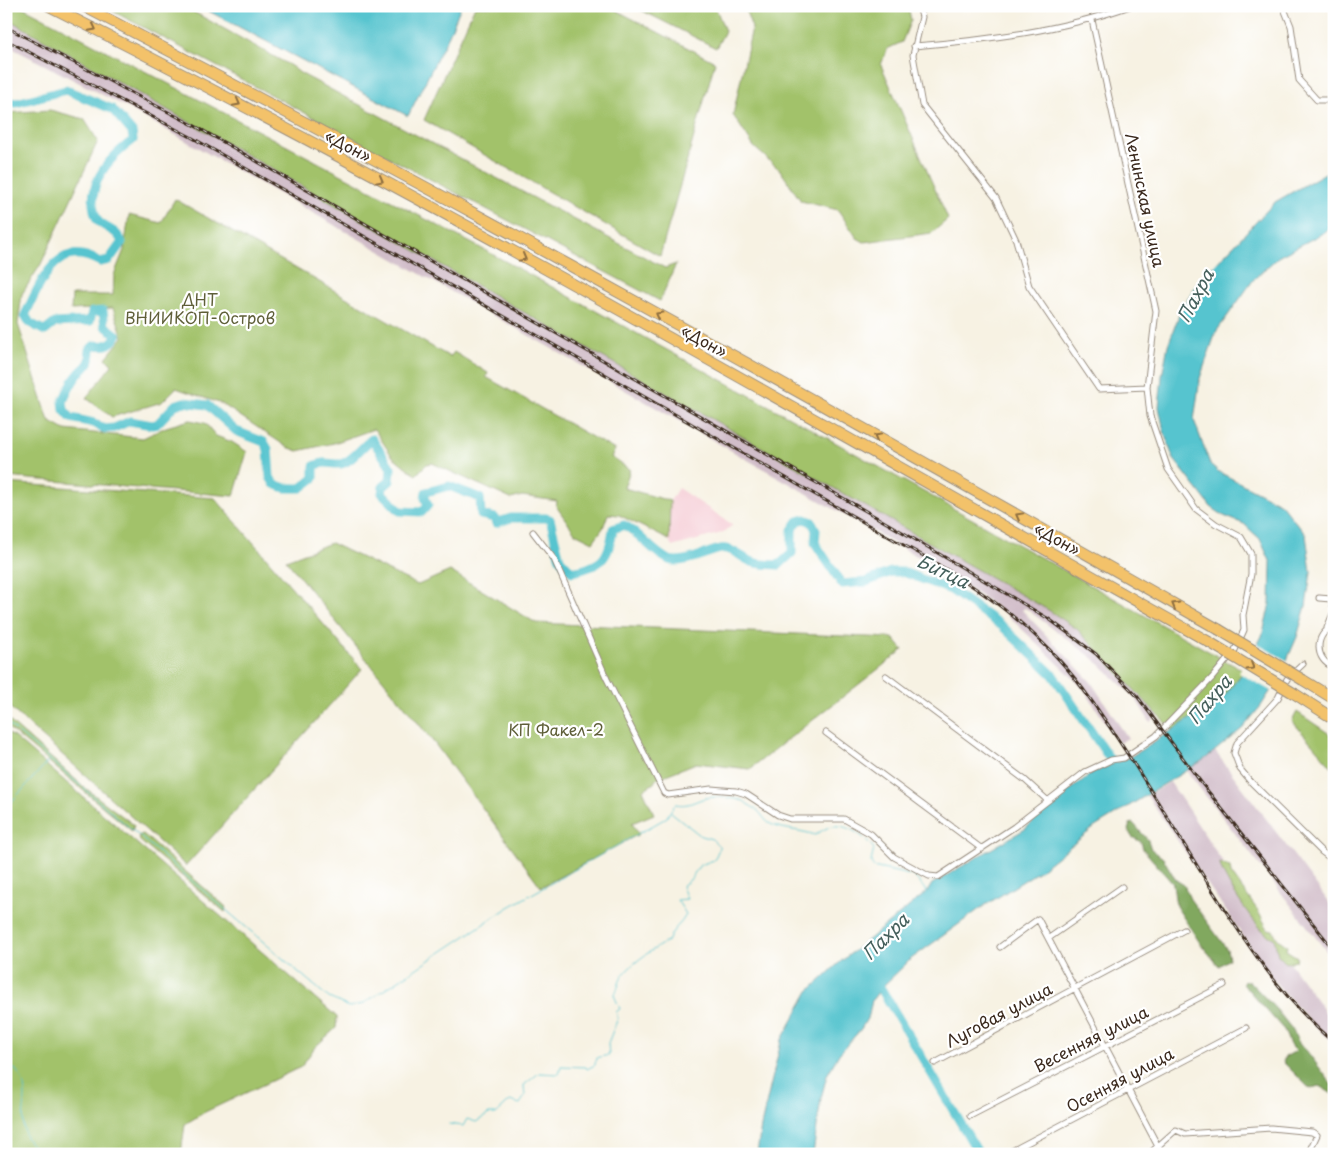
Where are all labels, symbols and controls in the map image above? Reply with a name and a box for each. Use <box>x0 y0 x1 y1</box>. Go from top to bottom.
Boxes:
one-way arrow <box>88 22 97 32</box>
one-way arrow <box>232 97 241 107</box>
street label: «Дон» <box>321 123 376 167</box>
street label: Ленинская улица <box>1120 131 1172 269</box>
one-way arrow <box>375 174 384 184</box>
one-way arrow <box>517 252 526 262</box>
water label: Пахра <box>1169 263 1220 327</box>
park label: ДНТ ВНИИКОП-Остров <box>125 287 275 329</box>
one-way arrow <box>655 311 664 321</box>
street label: «Дон» <box>677 318 732 363</box>
one-way arrow <box>873 433 882 443</box>
one-way arrow <box>1015 513 1024 523</box>
street label: «Дон» <box>1030 516 1085 561</box>
water label: Битца <box>913 547 975 595</box>
one-way arrow <box>1172 602 1181 612</box>
one-way arrow <box>1245 661 1254 671</box>
water label: Пахра <box>1180 668 1238 730</box>
park label: КП Факел-2 <box>508 717 604 741</box>
water label: Пахра <box>855 906 915 966</box>
street label: Луговая улица <box>941 976 1056 1052</box>
street label: Весенняя улица <box>1029 999 1152 1077</box>
street label: Осенняя улица <box>1061 1041 1178 1118</box>

